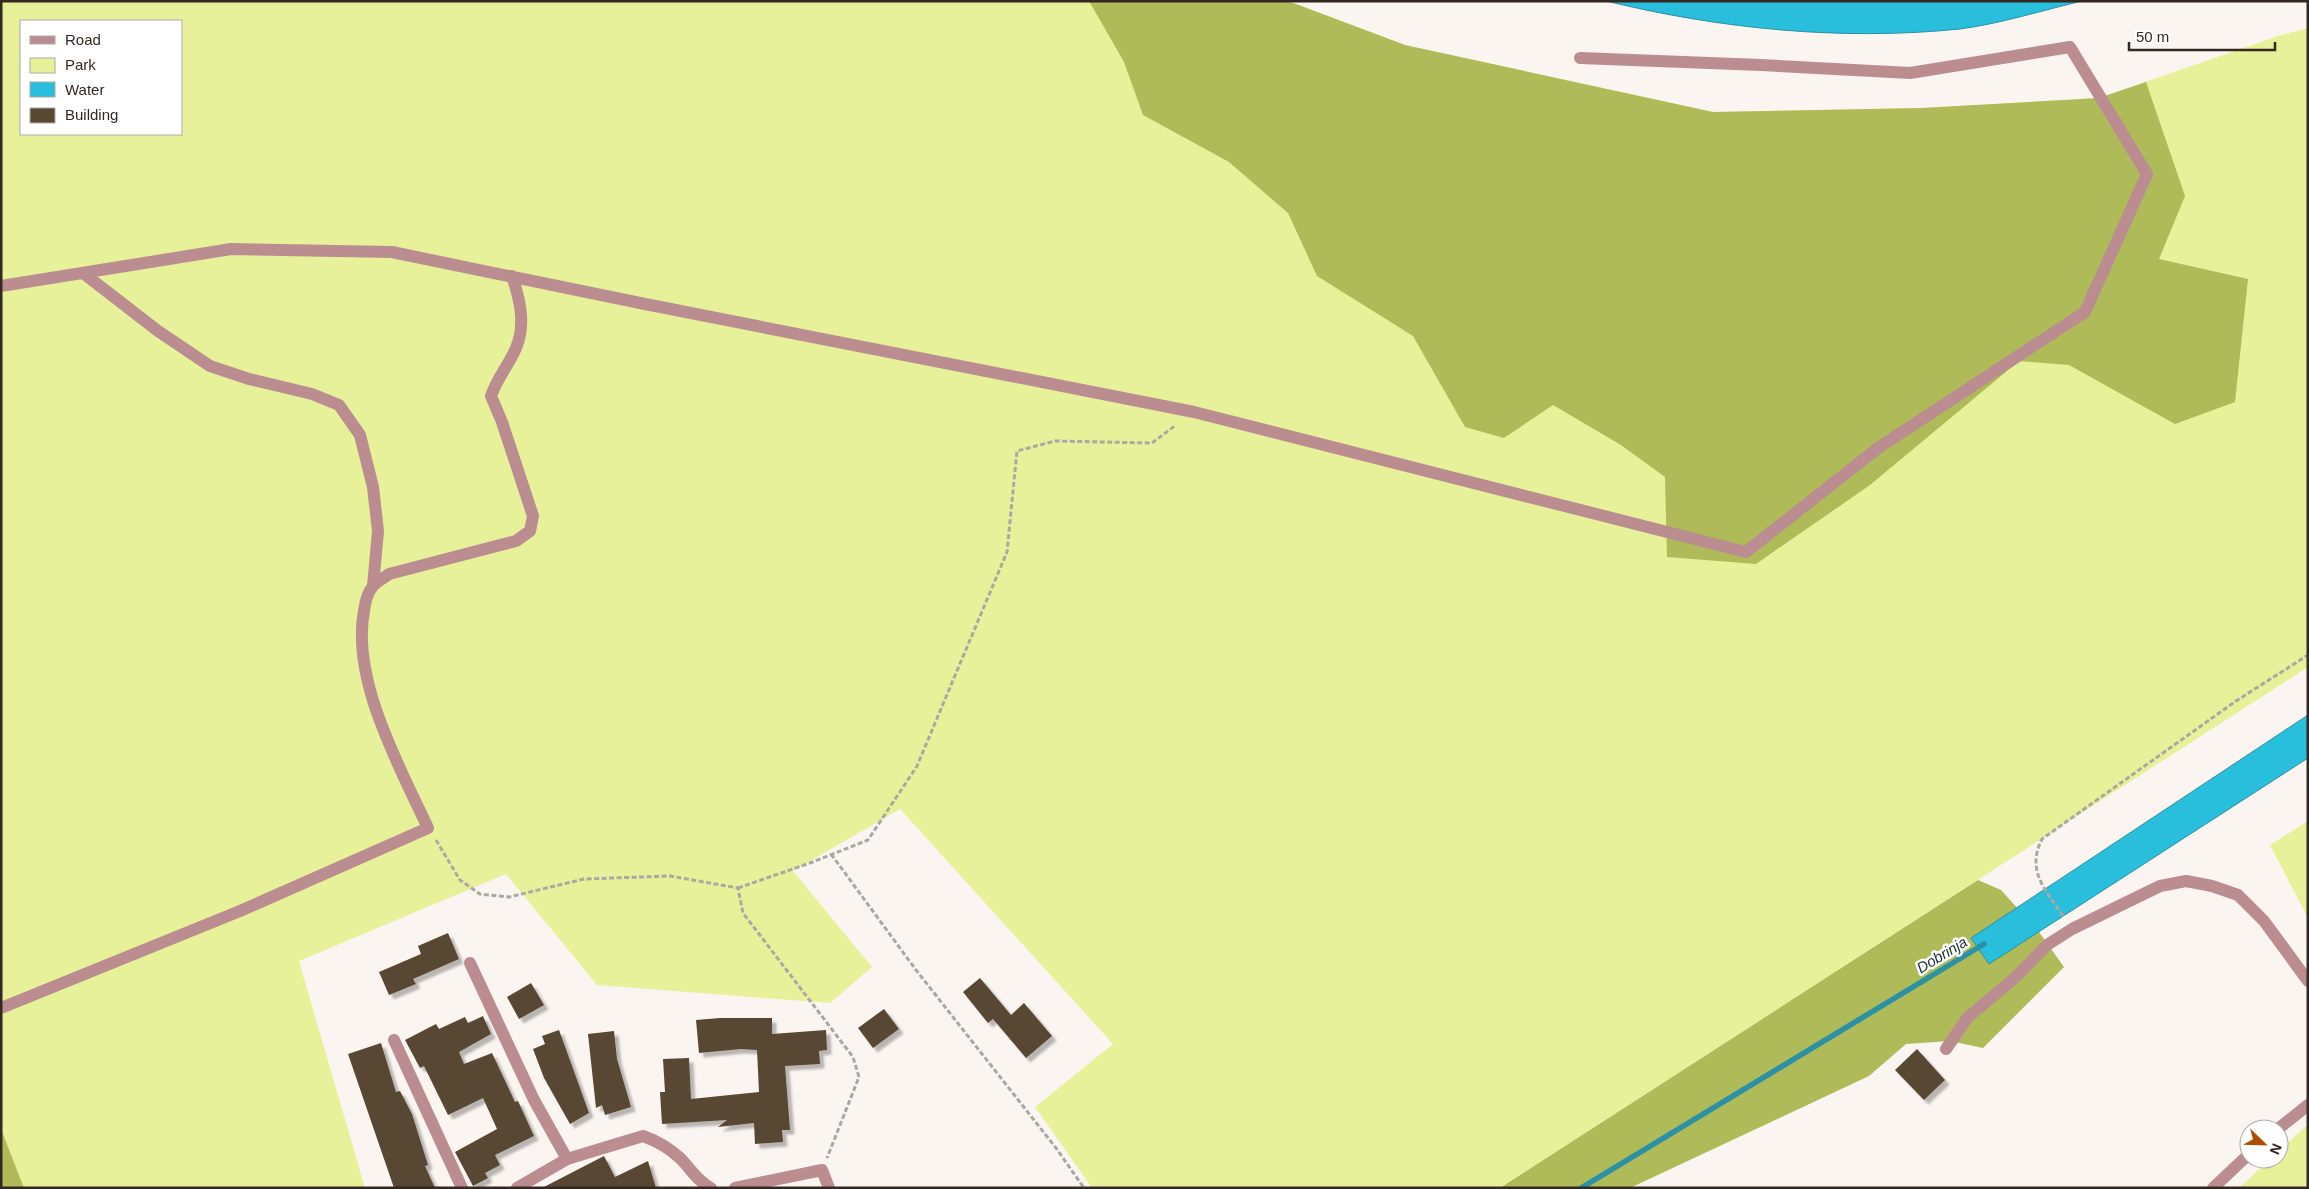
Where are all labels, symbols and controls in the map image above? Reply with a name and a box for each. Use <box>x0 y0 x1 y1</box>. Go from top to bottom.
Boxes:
legend <box>20 20 182 135</box>
scale bar <box>2129 20 2275 52</box>
text: 50 m <box>2136 28 2169 45</box>
text: Road <box>65 31 101 48</box>
text: Park <box>65 56 96 73</box>
text: Water <box>65 81 104 98</box>
text: Building <box>65 106 118 123</box>
water label: Dobrinja <box>1913 933 1970 976</box>
north arrow <box>2239 1119 2289 1169</box>
text: N <box>2267 1141 2285 1157</box>

